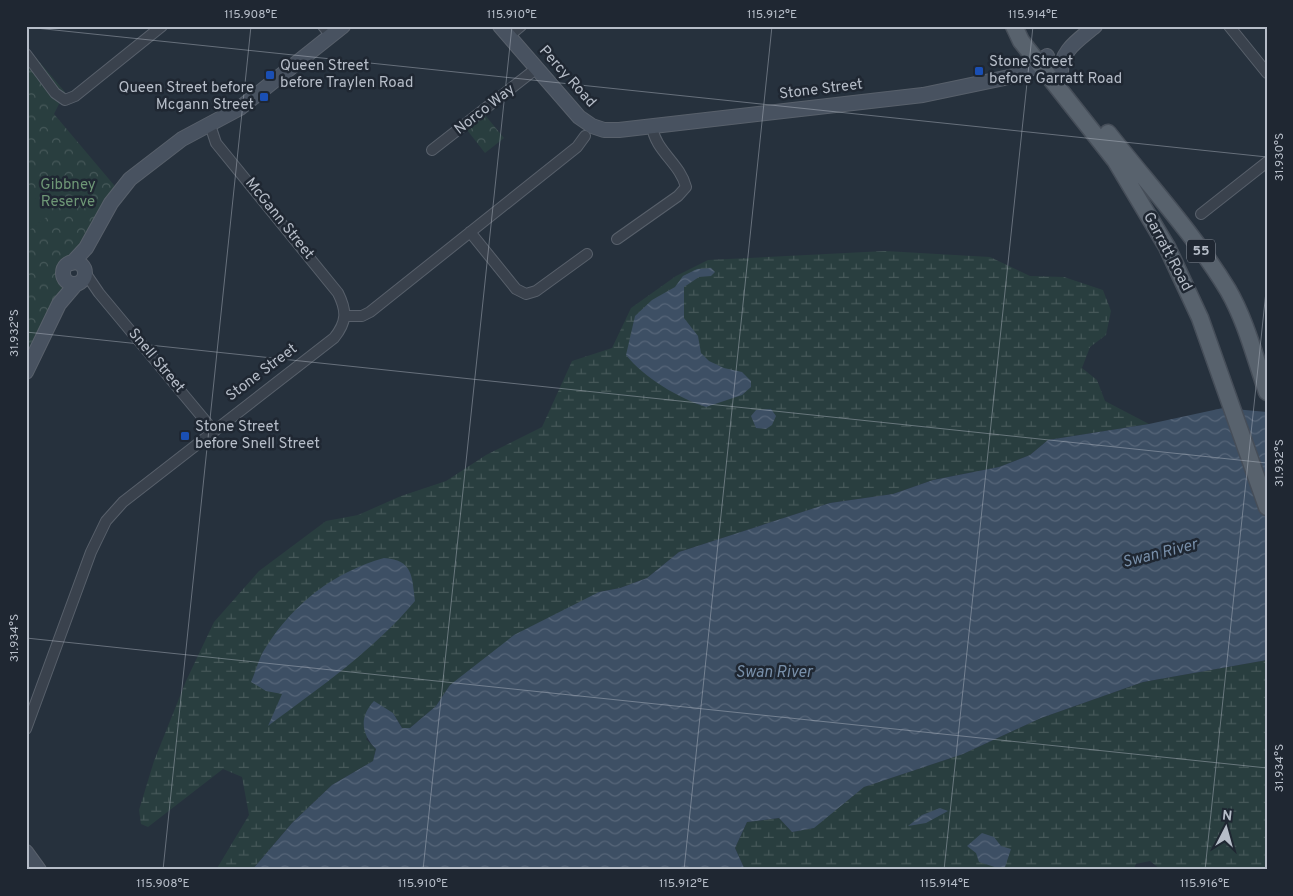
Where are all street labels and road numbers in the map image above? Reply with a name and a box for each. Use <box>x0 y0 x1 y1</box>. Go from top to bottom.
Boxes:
street label: Percy Road <box>534 42 600 112</box>
street label: Stone Street <box>778 75 864 105</box>
street label: Norco Way <box>451 80 519 140</box>
street label: McGann Street <box>240 174 318 264</box>
street label: Garratt Road <box>1138 209 1196 295</box>
road number: 55 <box>1187 240 1215 262</box>
street label: Snell Street <box>124 325 188 397</box>
street label: Stone Street <box>223 340 301 406</box>

